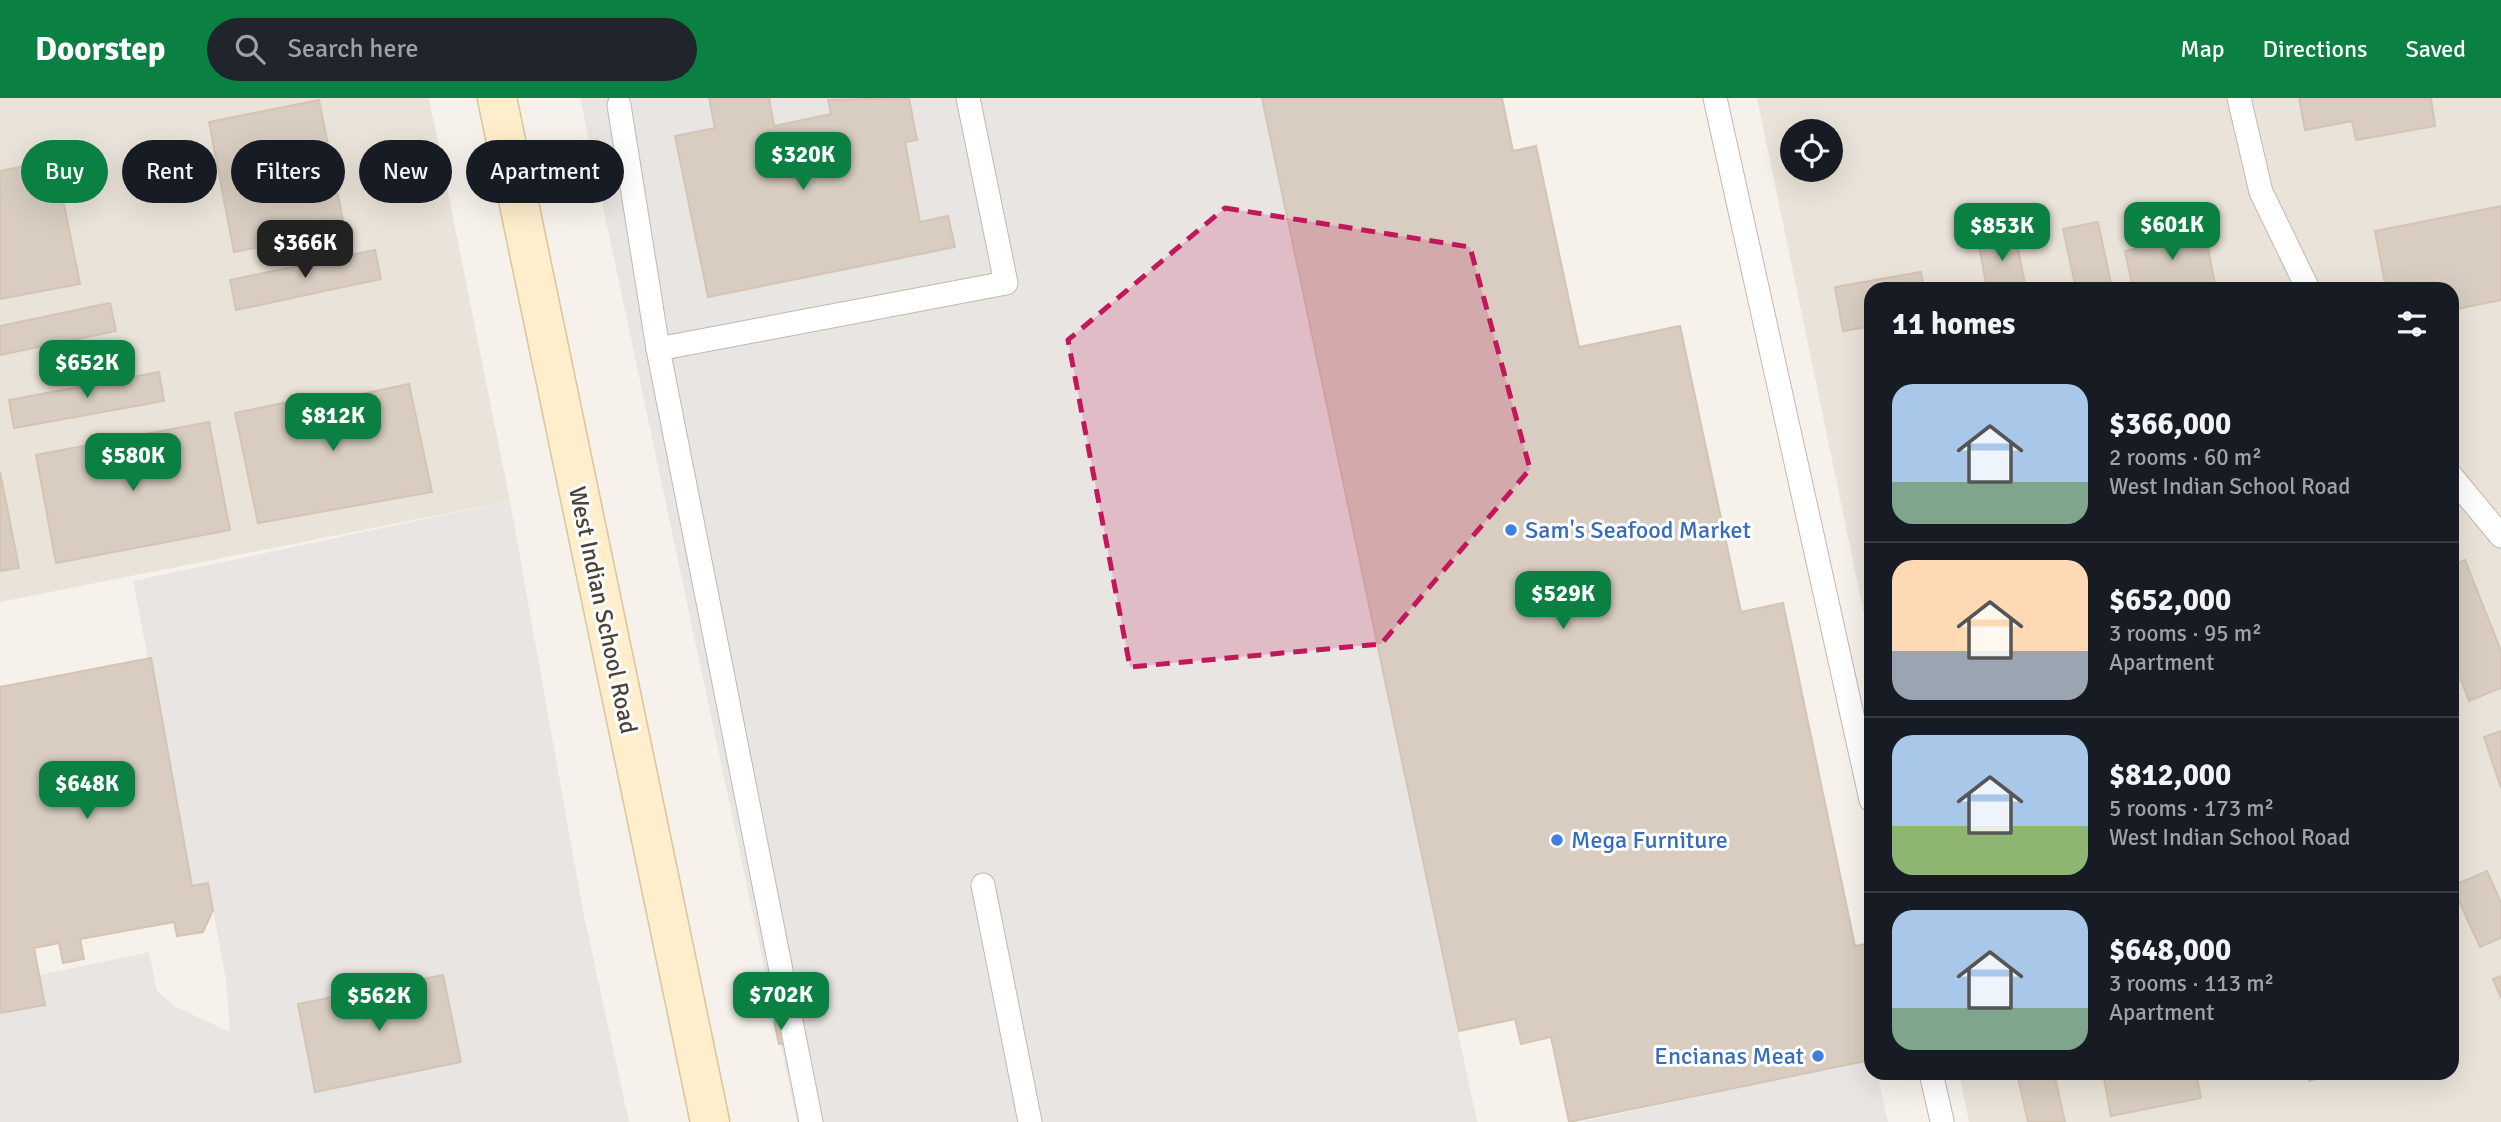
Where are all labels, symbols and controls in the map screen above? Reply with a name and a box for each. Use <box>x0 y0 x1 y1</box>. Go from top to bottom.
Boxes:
search box <box>207 18 697 81</box>
text: Doorstep <box>35 29 165 70</box>
icon: search <box>231 30 269 68</box>
text: Search here <box>287 33 419 65</box>
text: Map <box>2180 34 2225 64</box>
text: Directions <box>2263 34 2368 64</box>
text: Saved <box>2406 34 2466 64</box>
map controls <box>1780 119 1843 182</box>
button: locate <box>1780 119 1843 182</box>
pin: $320K <box>754 132 852 192</box>
chip: Buy <box>21 140 108 203</box>
chip: Rent <box>122 140 217 203</box>
chip: Filters <box>231 140 345 203</box>
chip: New <box>359 140 452 203</box>
chip: Apartment <box>466 140 624 203</box>
text: $320K <box>771 140 835 169</box>
pin: $601K <box>2123 202 2221 262</box>
pin: $853K <box>1953 204 2051 263</box>
text: $601K <box>2140 210 2204 239</box>
text: $853K <box>1970 211 2034 240</box>
pin: $366K <box>256 220 354 280</box>
text: $366K <box>273 228 337 257</box>
icon: filters <box>2393 305 2431 343</box>
text: 11 homes <box>1892 306 2015 343</box>
pin: $652K <box>38 341 136 400</box>
text: $652K <box>55 348 119 377</box>
pin: $812K <box>284 394 382 453</box>
text: $812K <box>301 401 365 430</box>
text: $366,000 <box>2109 406 2231 443</box>
icon: home <box>1948 412 2032 496</box>
pin: $580K <box>84 434 182 493</box>
text: $580K <box>101 441 165 470</box>
text: 2 rooms · 60 m² <box>2109 443 2262 472</box>
text: West Indian School Road <box>2109 472 2350 501</box>
street label: West Indian School Road <box>562 484 644 736</box>
place label: Sam's Seafood Market <box>1525 515 1751 545</box>
marker: Sam's Seafood Market <box>1503 522 1519 538</box>
pin: $529K <box>1514 572 1612 631</box>
text: $529K <box>1531 579 1595 608</box>
text: $652,000 <box>2109 582 2231 619</box>
icon: home <box>1948 588 2032 672</box>
text: 3 rooms · 95 m² <box>2109 619 2262 648</box>
text: Apartment <box>2109 648 2214 677</box>
text: $812,000 <box>2109 757 2231 794</box>
pin: $648K <box>38 762 136 821</box>
icon: home <box>1948 763 2032 847</box>
text: $648K <box>55 769 119 798</box>
text: 5 rooms · 173 m² <box>2109 794 2274 823</box>
text: West Indian School Road <box>2109 823 2350 852</box>
place label: Mega Furniture <box>1571 825 1728 855</box>
marker: Mega Furniture <box>1549 832 1565 848</box>
text: $648,000 <box>2109 932 2231 969</box>
icon: home <box>1948 938 2032 1022</box>
text: 3 rooms · 113 m² <box>2109 969 2274 998</box>
pin: $702K <box>732 972 830 1032</box>
pin: $562K <box>330 974 428 1033</box>
text: $702K <box>749 980 813 1009</box>
text: $562K <box>347 981 411 1010</box>
text: Apartment <box>2109 998 2214 1027</box>
place label: Encianas Meat <box>1654 1041 1804 1071</box>
marker: Encianas Meat <box>1810 1048 1826 1064</box>

